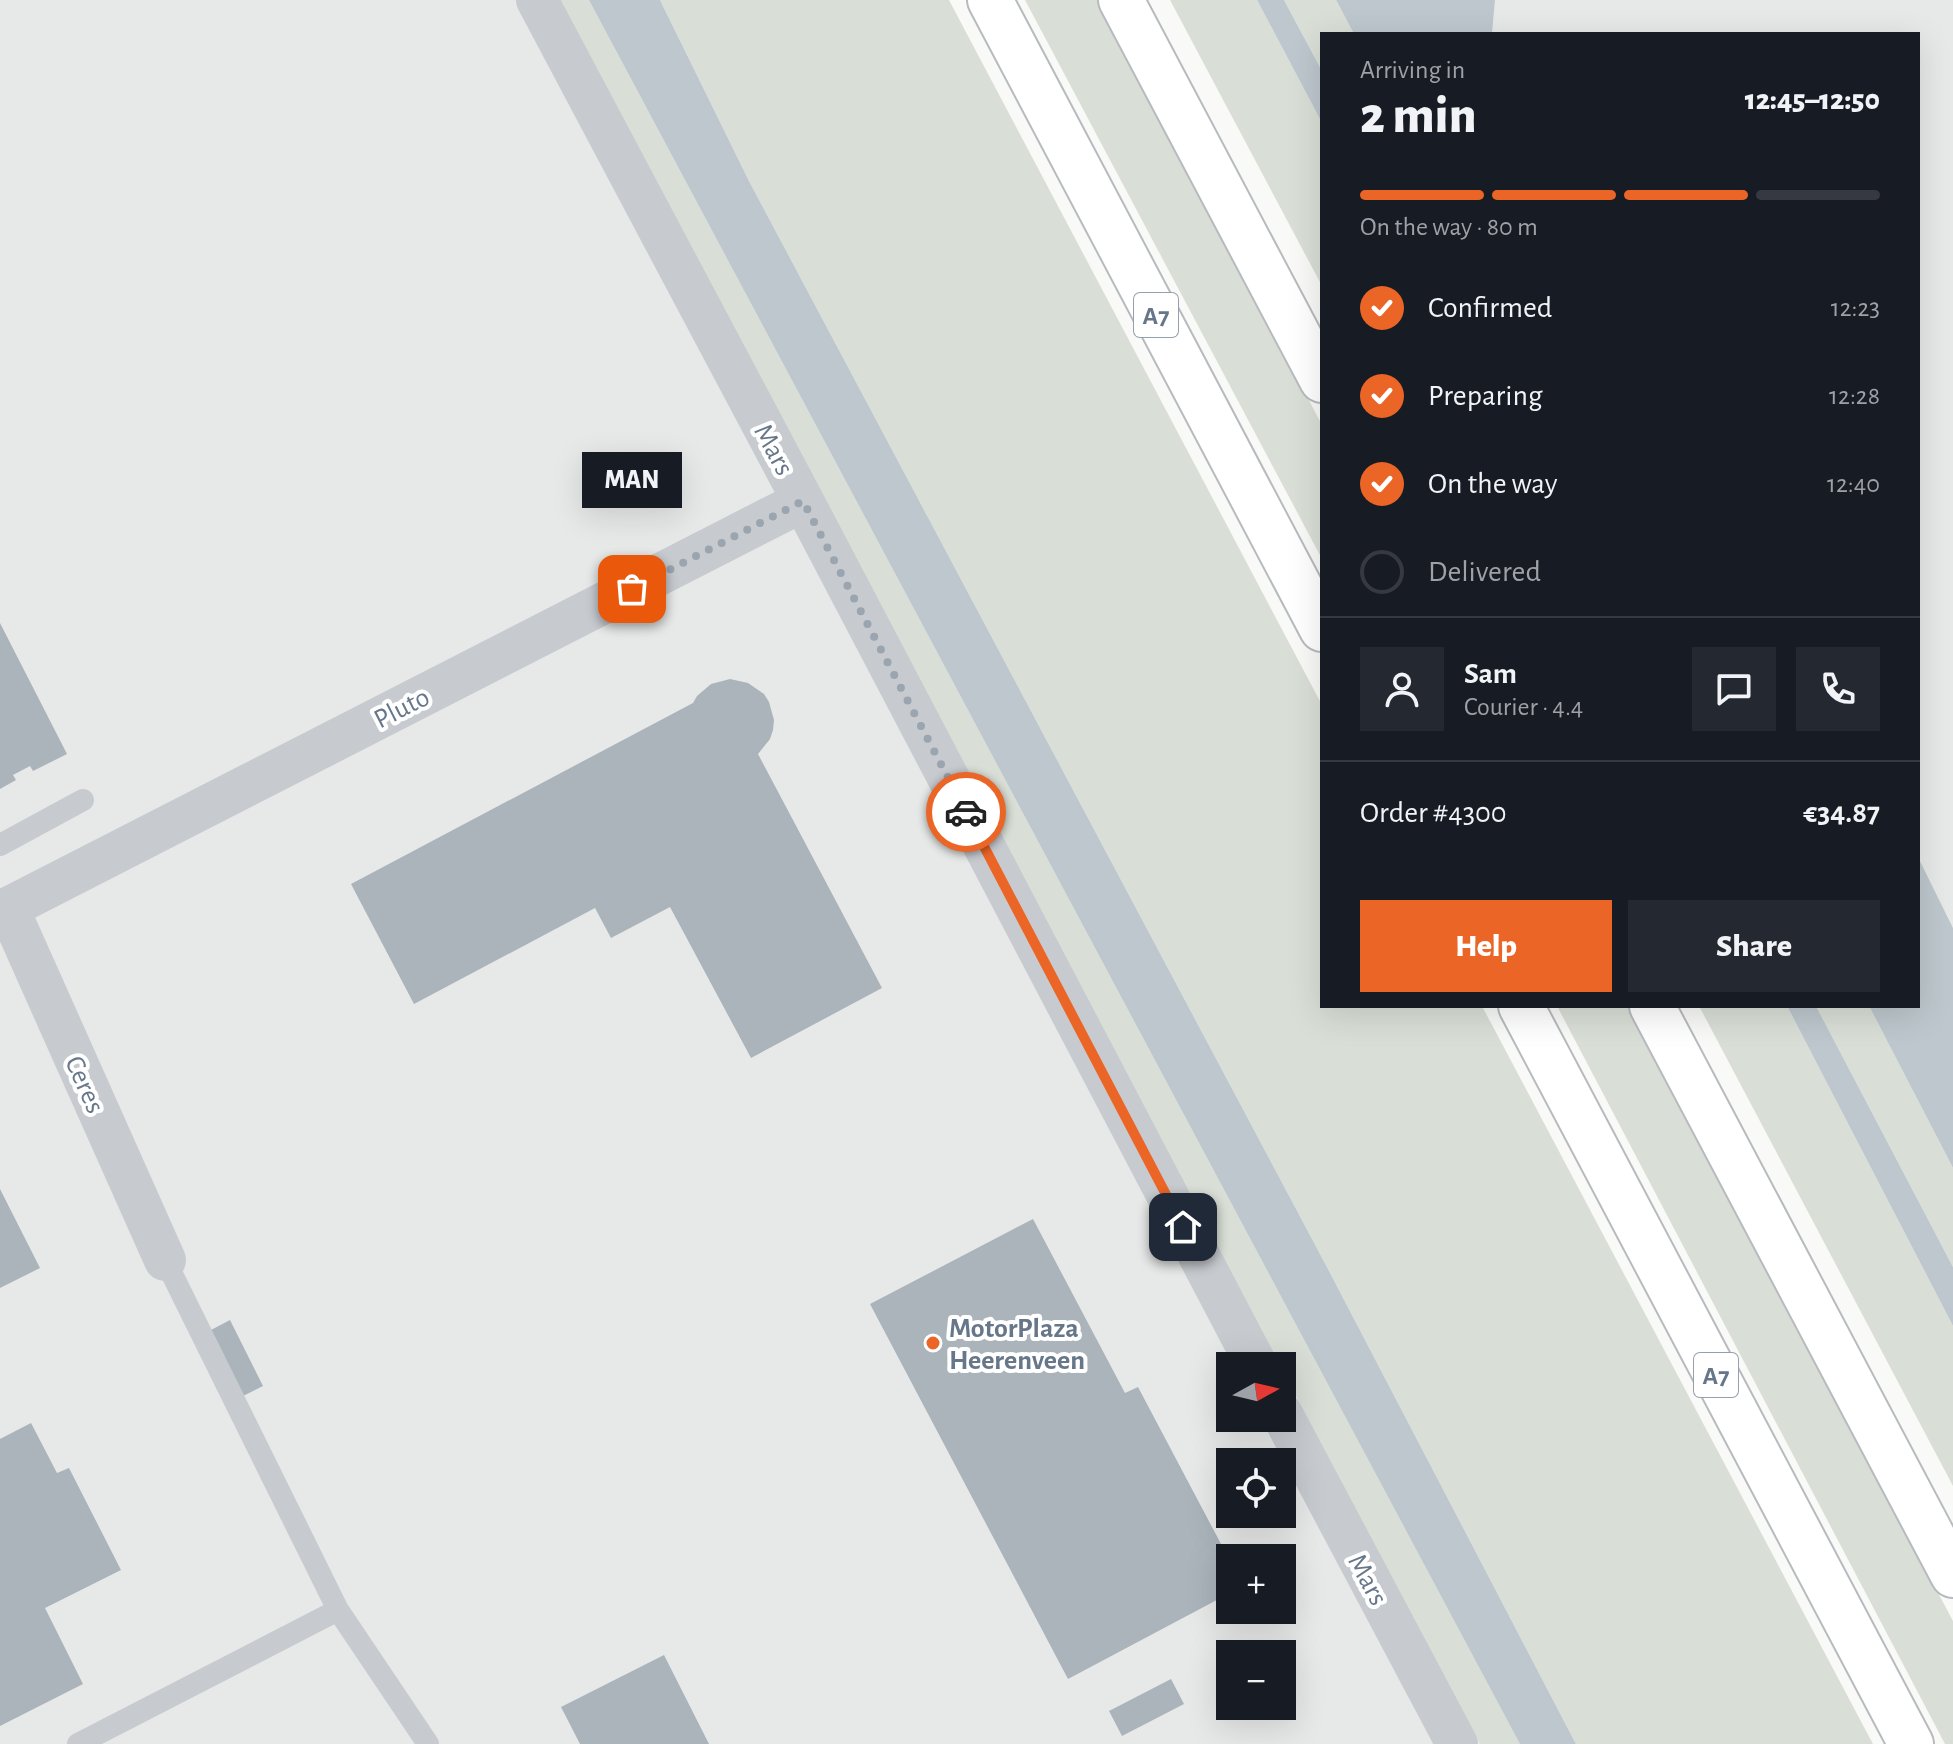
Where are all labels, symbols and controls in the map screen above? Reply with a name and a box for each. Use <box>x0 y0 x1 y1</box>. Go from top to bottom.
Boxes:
text: Arriving in <box>1360 57 1465 83</box>
text: 12:45–12:50 <box>1745 85 1880 115</box>
text: 2 min <box>1360 90 1476 142</box>
text: On the way · 80 m <box>1360 214 1538 240</box>
icon: check <box>1360 286 1404 330</box>
road number: A7 <box>1134 293 1178 337</box>
text: Confirmed <box>1428 293 1552 323</box>
text: 12:23 <box>1831 295 1880 321</box>
icon: check <box>1360 374 1404 418</box>
text: Preparing <box>1428 381 1543 411</box>
text: 12:28 <box>1829 383 1880 409</box>
street label: Mars <box>748 420 798 480</box>
callout: MAN <box>582 453 682 509</box>
icon: check <box>1360 462 1404 506</box>
text: MAN <box>605 467 659 493</box>
text: On the way <box>1428 469 1557 499</box>
text: 12:40 <box>1827 471 1880 497</box>
pin <box>598 555 666 623</box>
text: Delivered <box>1428 557 1541 587</box>
icon: bag <box>610 567 654 611</box>
button: person <box>1360 647 1444 731</box>
button: chat <box>1692 647 1776 731</box>
button: phone <box>1796 647 1880 731</box>
text: Sam <box>1464 659 1517 689</box>
street label: Pluto <box>370 683 434 734</box>
text: Courier · 4.4 <box>1464 694 1583 720</box>
courier <box>926 772 1006 852</box>
icon: car <box>944 790 988 834</box>
text: Order #4300 <box>1360 798 1507 828</box>
text: €34.87 <box>1803 798 1880 828</box>
button: Help <box>1360 900 1612 992</box>
button: Share <box>1628 900 1880 992</box>
street label: Ceres <box>59 1052 109 1118</box>
pin <box>1149 1193 1217 1261</box>
icon: home <box>1161 1205 1205 1249</box>
place label: MotorPlaza Heerenveen <box>949 1315 1085 1375</box>
marker: MotorPlaza Heerenveen <box>924 1334 942 1352</box>
north arrow <box>1216 1352 1296 1432</box>
map controls <box>1216 1352 1296 1720</box>
road number: A7 <box>1694 1353 1738 1397</box>
button: locate <box>1216 1448 1296 1528</box>
button: + <box>1216 1544 1296 1624</box>
street label: Mars <box>1342 1550 1392 1610</box>
button: − <box>1216 1640 1296 1720</box>

